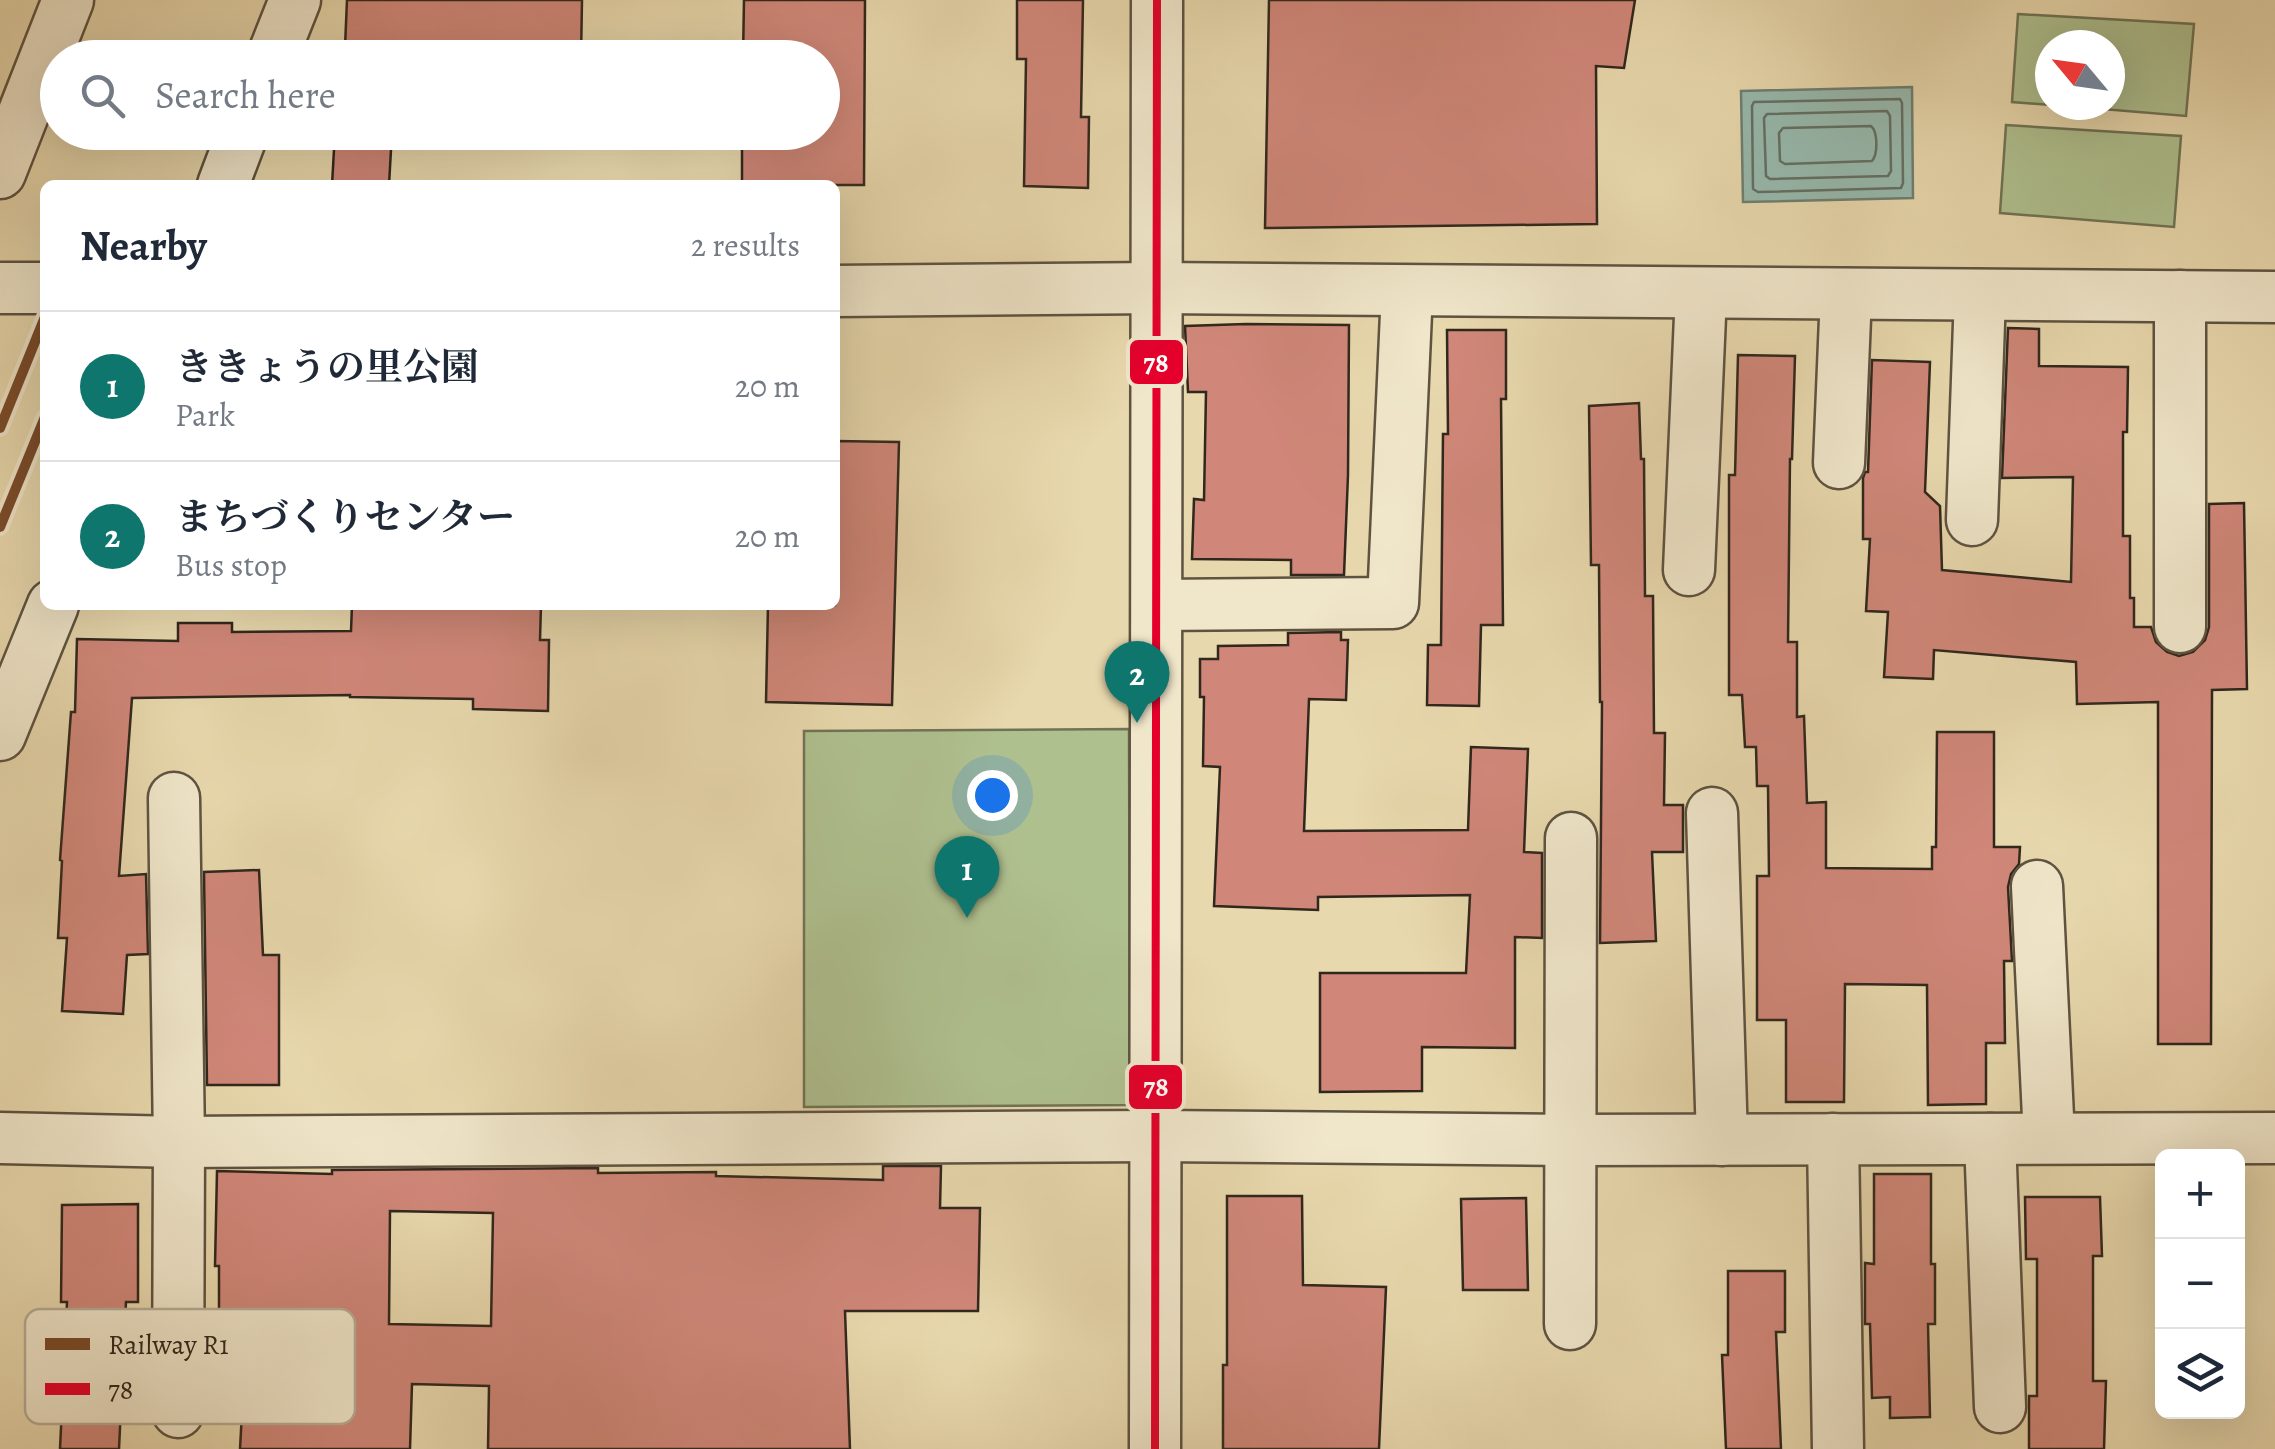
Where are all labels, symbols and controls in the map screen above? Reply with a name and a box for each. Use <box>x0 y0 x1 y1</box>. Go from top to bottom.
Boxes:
north arrow <box>2035 30 2125 120</box>
search box <box>40 40 840 150</box>
icon: search <box>75 68 130 123</box>
text: Search here <box>155 69 336 121</box>
text: Nearby <box>80 217 207 274</box>
text: 2 results <box>691 223 800 267</box>
line badge: 78 <box>1128 338 1185 386</box>
text: ききょうの里公園 <box>175 341 479 393</box>
text: 78 <box>1143 344 1169 382</box>
text: 1 <box>107 364 118 408</box>
text: 20 m <box>735 364 800 408</box>
text: Park <box>175 393 235 437</box>
text: まちづくりセンター <box>175 491 515 543</box>
text: 2 <box>105 514 120 558</box>
text: 20 m <box>735 514 800 558</box>
text: Bus stop <box>175 543 287 587</box>
pin: 2 <box>1104 640 1170 723</box>
your location <box>967 770 1018 821</box>
pin: 1 <box>934 836 1000 918</box>
line badge: 78 <box>1127 1063 1184 1111</box>
text: 78 <box>1143 1068 1169 1106</box>
map controls <box>2155 1149 2245 1419</box>
button: + <box>2155 1149 2245 1239</box>
button: − <box>2155 1239 2245 1329</box>
legend <box>25 1309 355 1424</box>
text: Railway R1 <box>108 1326 229 1364</box>
button: layers <box>2155 1329 2245 1419</box>
text: 78 <box>108 1371 133 1409</box>

